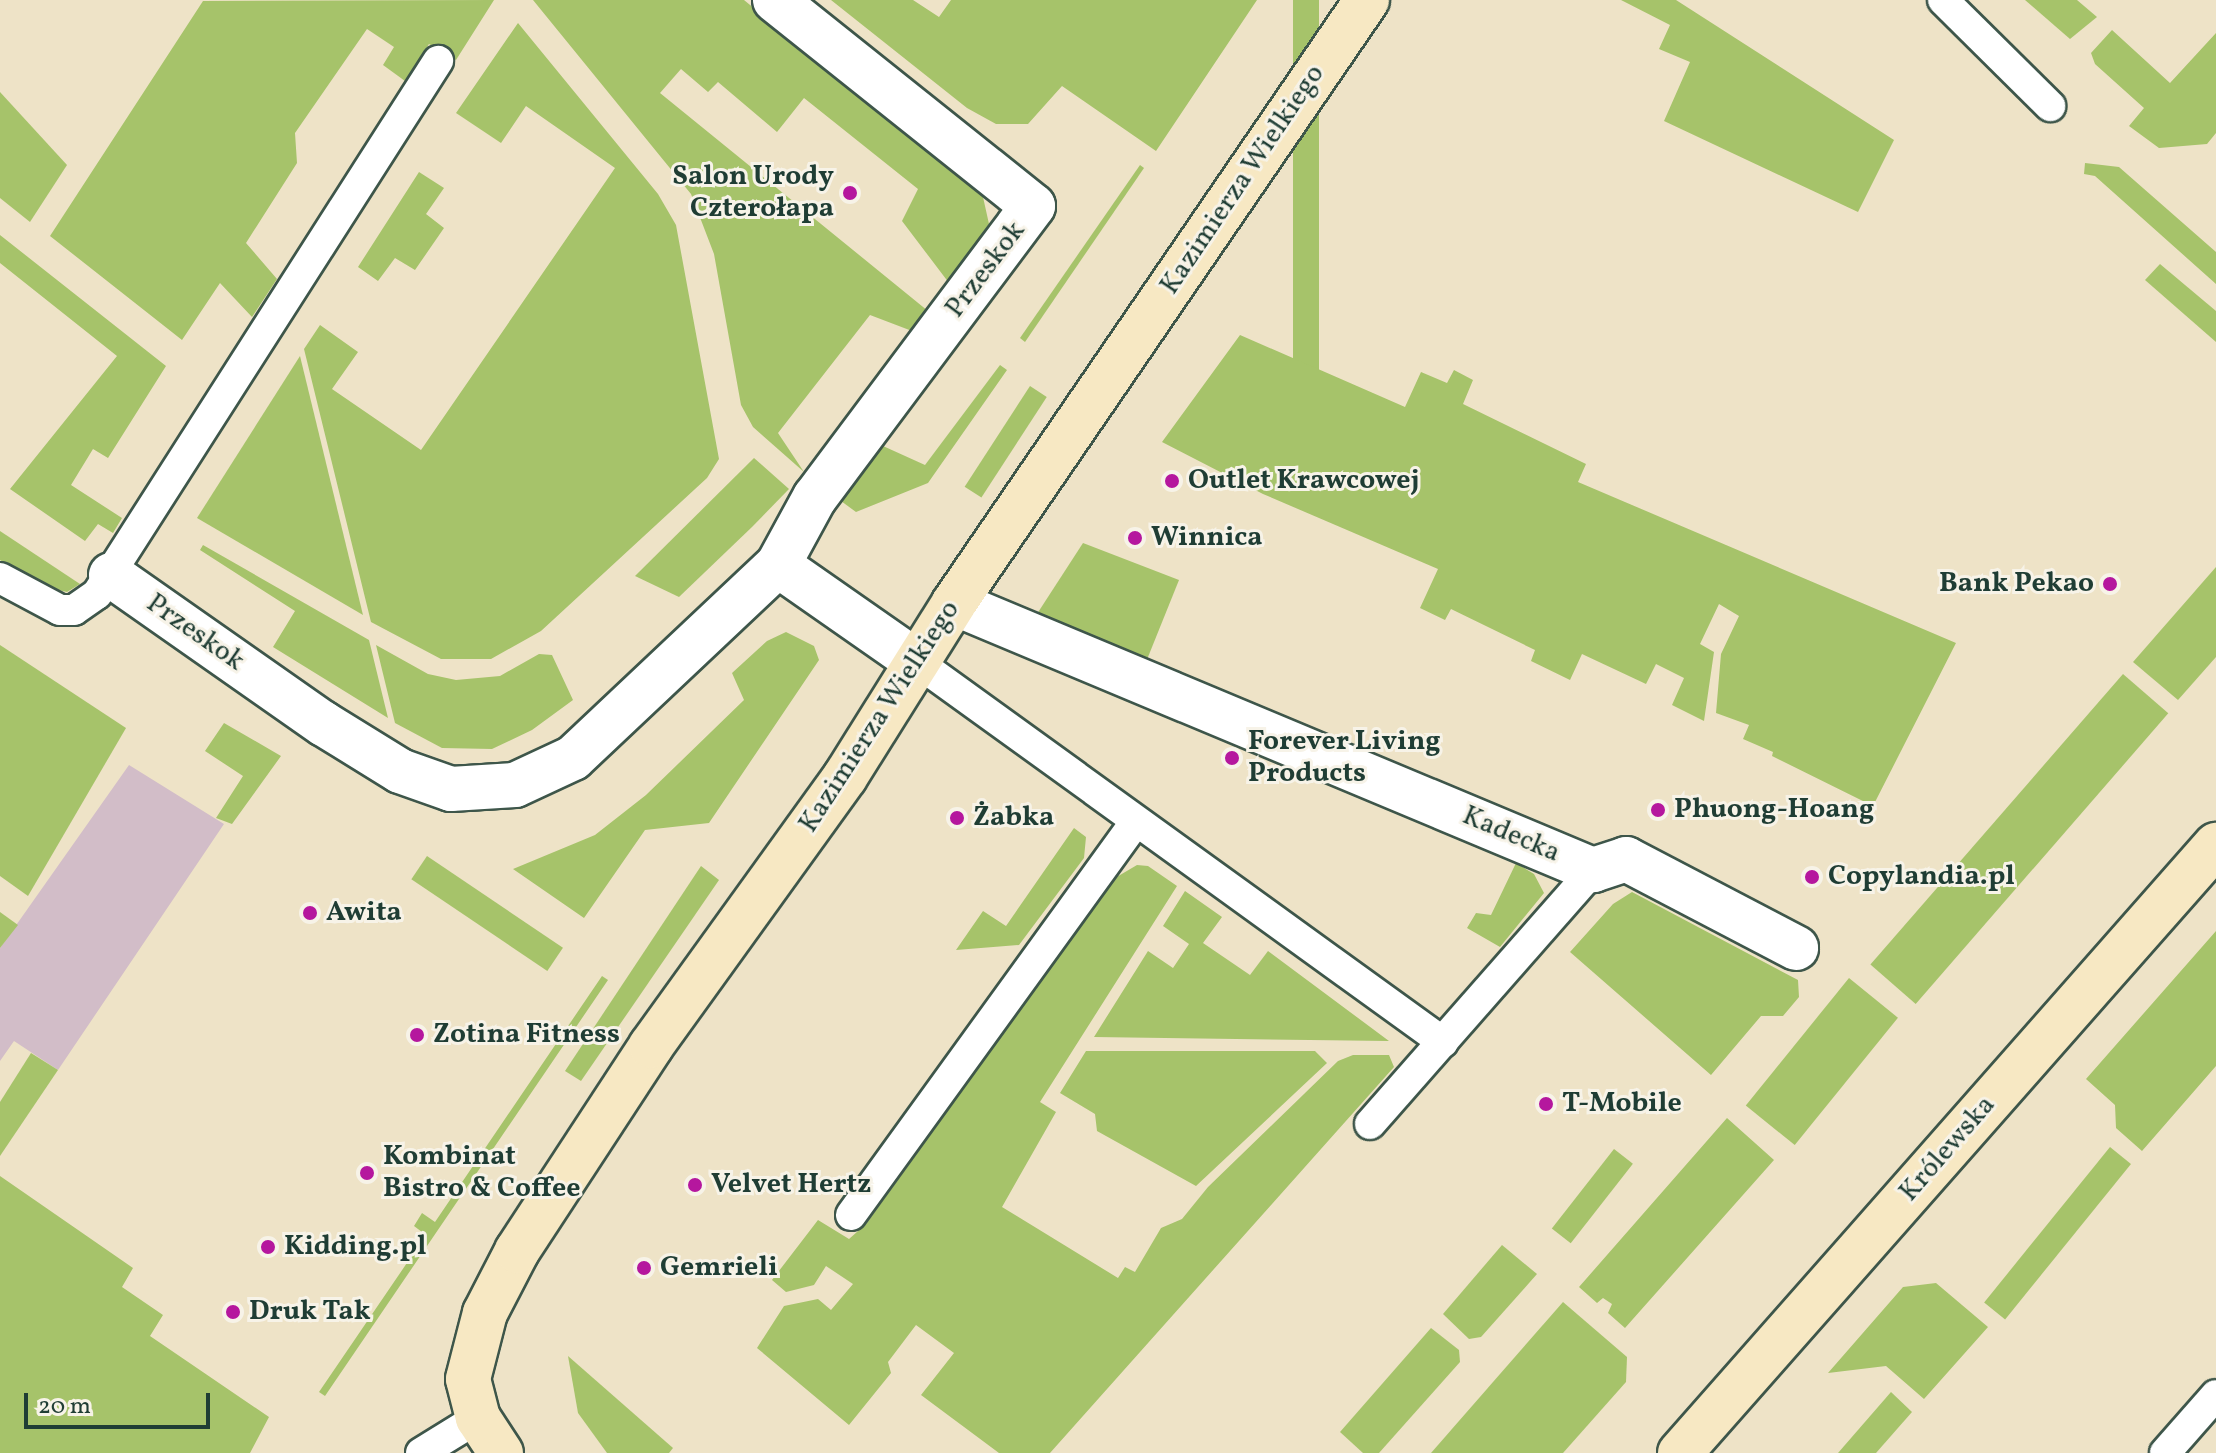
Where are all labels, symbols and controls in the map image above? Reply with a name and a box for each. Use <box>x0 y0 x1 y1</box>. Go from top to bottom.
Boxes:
street label: Kazimierza Wielkiego <box>1153 58 1333 302</box>
place label: Salon Urody Czterołapa <box>672 160 834 226</box>
marker: Salon Urody Czterołapa <box>841 184 859 202</box>
street label: Przeskok <box>939 215 1033 325</box>
place label: Outlet Krawcowej <box>1188 464 1419 498</box>
marker: Outlet Krawcowej <box>1163 472 1181 490</box>
place label: Winnica <box>1151 521 1263 555</box>
marker: Winnica <box>1126 529 1144 547</box>
place label: Bank Pekao <box>1939 567 2094 601</box>
marker: Bank Pekao <box>2101 575 2119 593</box>
street label: Przeskok <box>139 587 251 679</box>
street label: Kazimierza Wielkiego <box>792 594 968 840</box>
place label: Forever Living Products <box>1248 725 1441 791</box>
marker: Forever Living Products <box>1223 749 1241 767</box>
place label: Phuong-Hoang <box>1674 793 1874 827</box>
street label: Kadecka <box>1457 799 1565 871</box>
place label: Żabka <box>973 801 1054 835</box>
marker: Phuong-Hoang <box>1649 801 1667 819</box>
marker: Żabka <box>948 809 966 827</box>
place label: Copylandia.pl <box>1828 860 2015 894</box>
marker: Copylandia.pl <box>1803 868 1821 886</box>
place label: Awita <box>326 896 402 930</box>
marker: Awita <box>301 904 319 922</box>
place label: Zotina Fitness <box>433 1018 620 1052</box>
marker: Zotina Fitness <box>408 1026 426 1044</box>
place label: T-Mobile <box>1562 1087 1682 1121</box>
street label: Królewska <box>1893 1089 2003 1209</box>
marker: T-Mobile <box>1537 1095 1555 1113</box>
place label: Kombinat Bistro & Coffee <box>383 1140 581 1206</box>
marker: Kombinat Bistro & Coffee <box>358 1164 376 1182</box>
place label: Velvet Hertz <box>711 1168 871 1202</box>
marker: Velvet Hertz <box>686 1176 704 1194</box>
place label: Kidding.pl <box>284 1230 427 1264</box>
marker: Kidding.pl <box>259 1238 277 1256</box>
place label: Gemrieli <box>660 1251 778 1285</box>
marker: Gemrieli <box>635 1259 653 1277</box>
place label: Druk Tak <box>249 1295 371 1329</box>
marker: Druk Tak <box>224 1303 242 1321</box>
scale bar <box>28 1377 214 1427</box>
text: 20 m <box>38 1390 91 1424</box>

